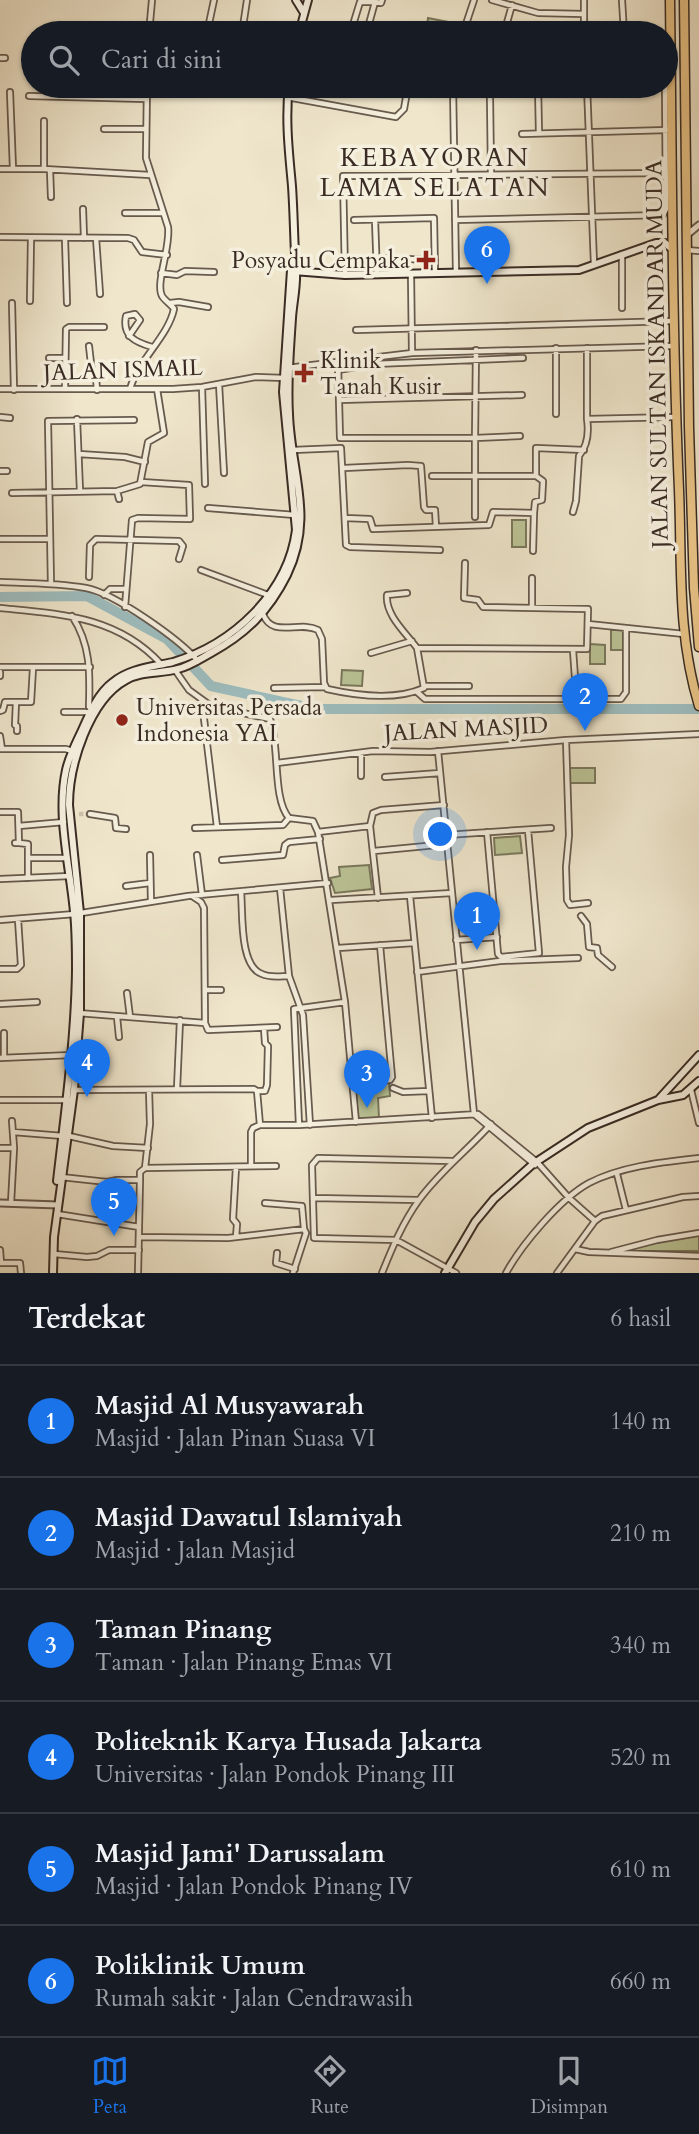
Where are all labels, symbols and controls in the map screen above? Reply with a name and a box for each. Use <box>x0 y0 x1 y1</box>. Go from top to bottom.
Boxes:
search box <box>21 21 678 98</box>
icon: search <box>45 41 83 79</box>
text: Cari di sini <box>101 42 222 77</box>
district label: KEBAYORAN LAMA SELATAN <box>319 140 551 205</box>
street label: JALAN SULTAN ISKANDAR MUDA <box>638 159 676 552</box>
pin: 6 <box>464 226 510 284</box>
place label: Posyadu Cempaka <box>231 245 410 276</box>
marker: Posyadu Cempaka <box>416 250 436 270</box>
place label: Klinik Tanah Kusir <box>320 345 442 402</box>
street label: JALAN ISMAIL <box>40 352 203 388</box>
marker: Klinik Tanah Kusir <box>294 363 314 383</box>
pin: 2 <box>562 673 608 731</box>
place label: Universitas Persada Indonesia YAI <box>136 692 322 749</box>
street label: JALAN MASJID <box>380 709 549 749</box>
marker: Universitas Persada Indonesia YAI <box>114 712 130 728</box>
your location <box>423 817 457 851</box>
pin: 1 <box>454 892 500 950</box>
pin: 4 <box>64 1039 110 1097</box>
pin: 3 <box>344 1050 390 1108</box>
pin: 5 <box>91 1178 137 1236</box>
text: Terdekat <box>28 1298 145 1339</box>
text: 6 hasil <box>610 1303 671 1334</box>
text: Masjid Al Musyawarah <box>95 1388 364 1423</box>
text: 1 <box>45 1406 57 1437</box>
text: 140 m <box>610 1406 671 1437</box>
text: Masjid · Jalan Pinan Suasa VI <box>95 1423 375 1454</box>
text: Masjid Dawatul Islamiyah <box>95 1500 402 1535</box>
text: 2 <box>45 1518 57 1549</box>
text: 210 m <box>610 1518 671 1549</box>
text: Masjid · Jalan Masjid <box>95 1535 295 1566</box>
text: Taman Pinang <box>95 1612 271 1647</box>
text: 3 <box>45 1630 57 1661</box>
text: 340 m <box>610 1630 671 1661</box>
text: Taman · Jalan Pinang Emas VI <box>95 1647 393 1678</box>
text: Politeknik Karya Husada Jakarta <box>95 1724 482 1759</box>
text: 4 <box>45 1742 57 1773</box>
text: 520 m <box>610 1742 671 1773</box>
text: Universitas · Jalan Pondok Pinang III <box>95 1759 455 1790</box>
text: Masjid Jami' Darussalam <box>95 1836 385 1871</box>
text: 5 <box>45 1854 57 1885</box>
text: 610 m <box>610 1854 671 1885</box>
text: Masjid · Jalan Pondok Pinang IV <box>95 1871 413 1902</box>
text: Poliklinik Umum <box>95 1948 305 1983</box>
text: 6 <box>45 1966 57 1997</box>
text: 660 m <box>610 1966 671 1997</box>
text: Rumah sakit · Jalan Cendrawasih <box>95 1983 413 2014</box>
tab: Peta <box>91 2052 129 2120</box>
tab: Rute <box>311 2052 349 2120</box>
tab: Disimpan <box>530 2052 608 2120</box>

